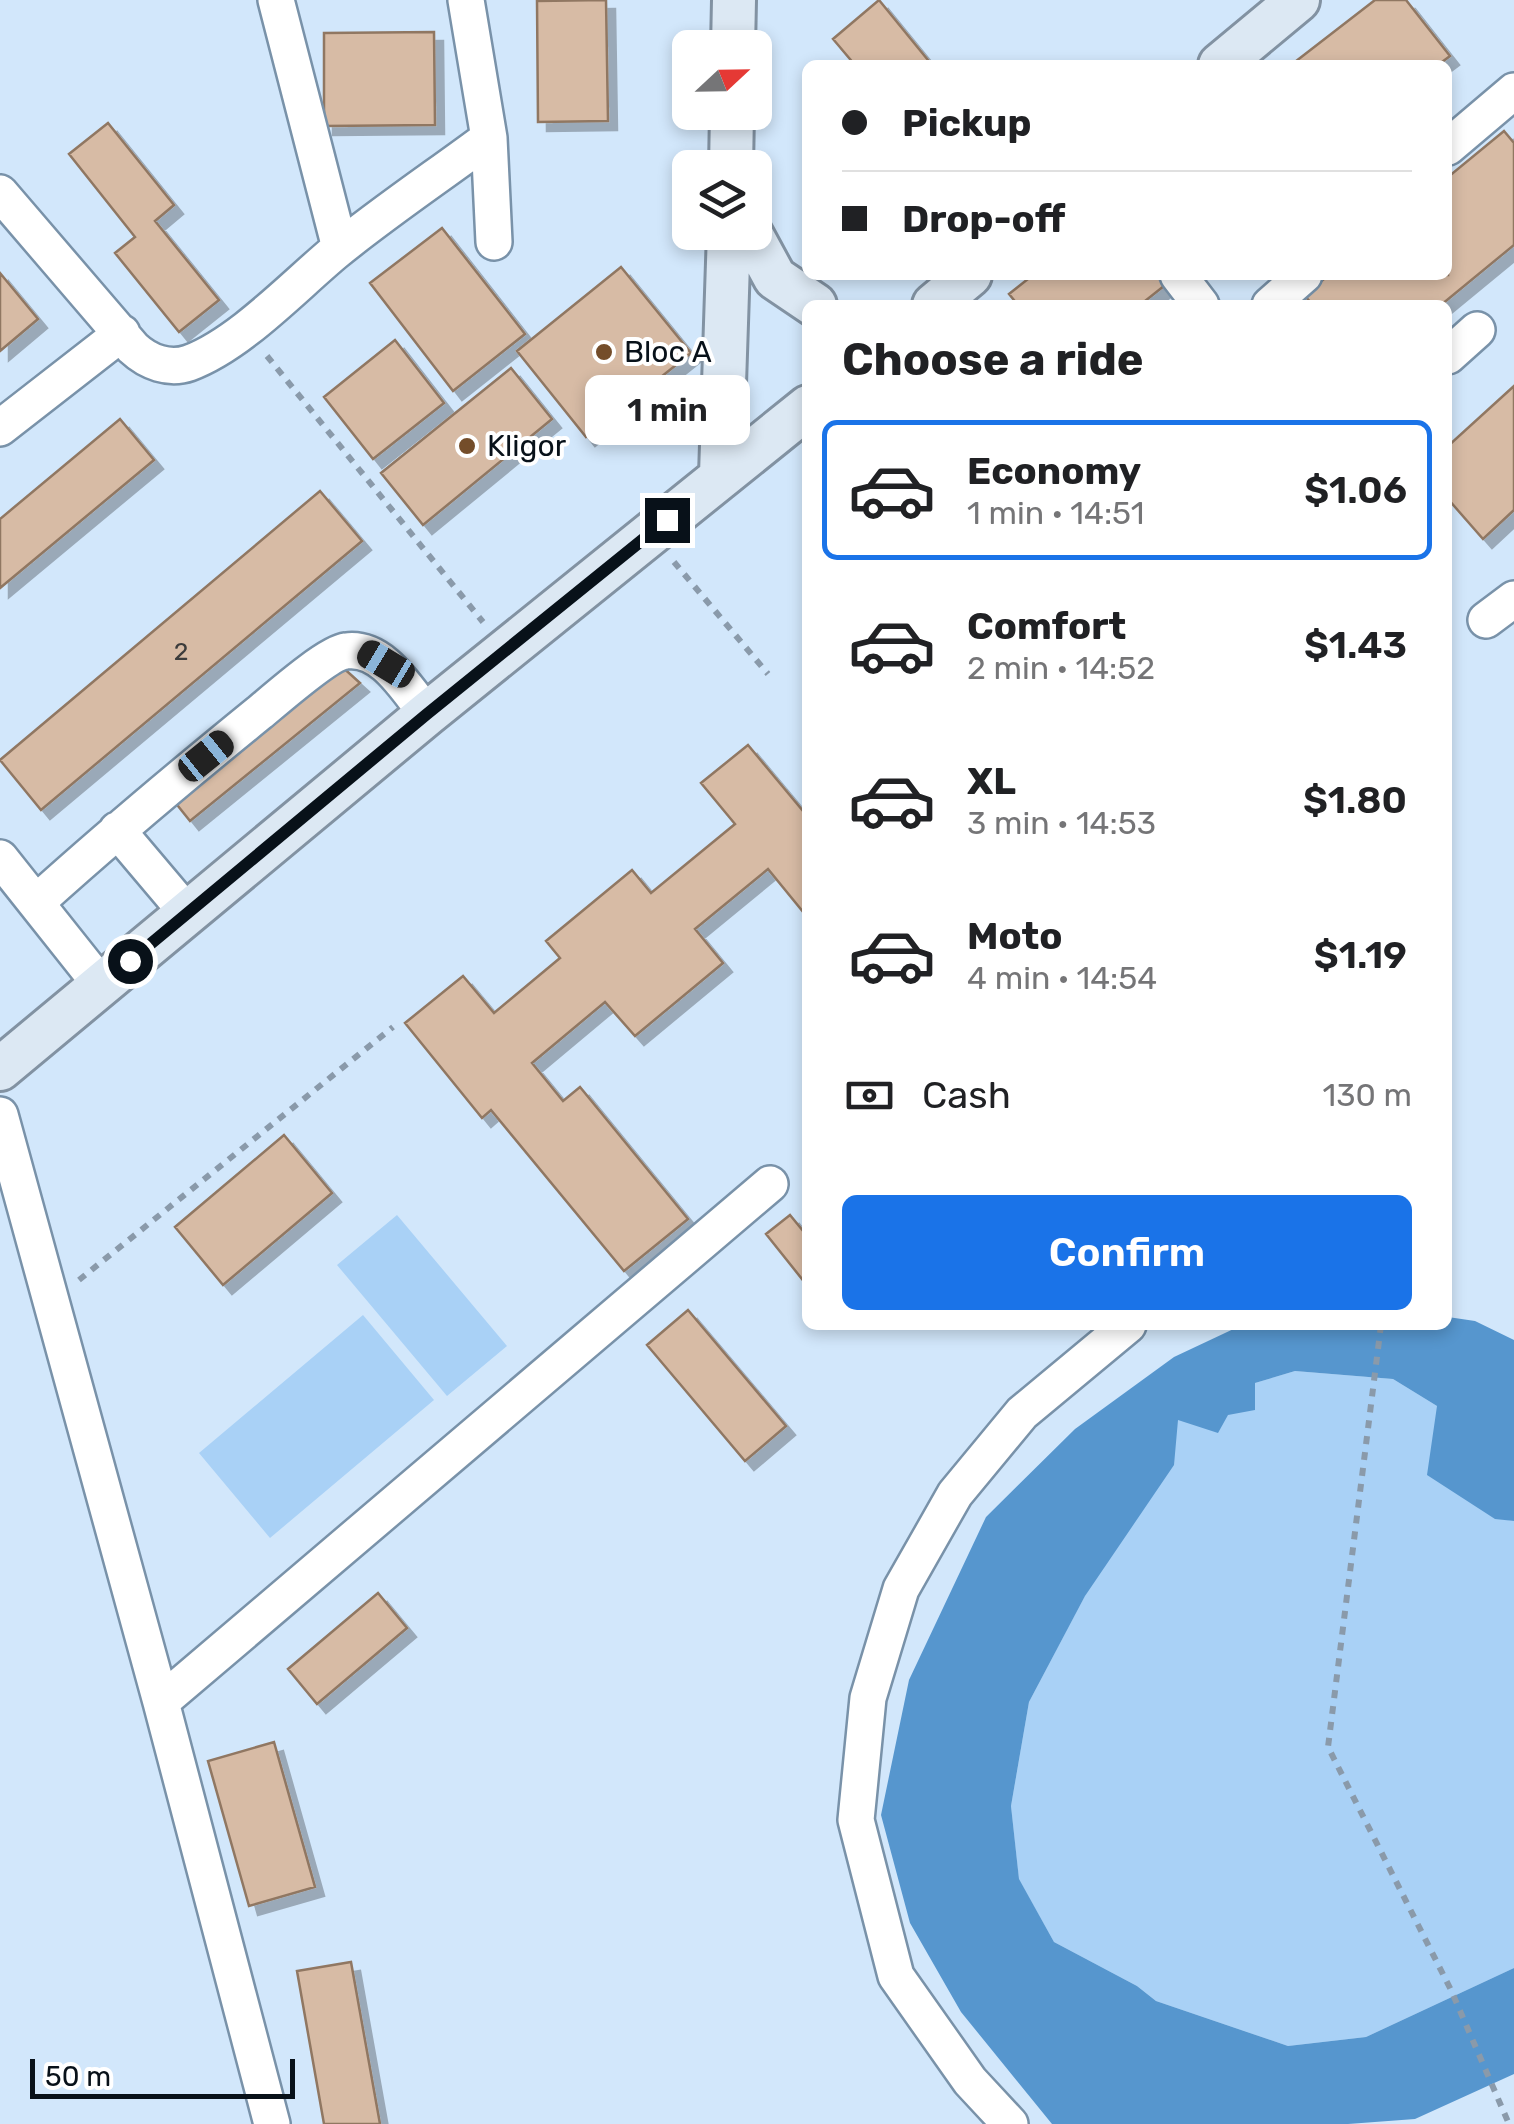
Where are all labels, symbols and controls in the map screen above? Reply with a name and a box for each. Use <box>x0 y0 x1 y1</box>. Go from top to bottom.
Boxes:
north arrow <box>672 30 772 130</box>
map controls <box>672 30 772 250</box>
text: Pickup <box>902 100 1031 146</box>
button: layers <box>672 150 772 250</box>
text: Drop-off <box>902 196 1065 242</box>
text: Choose a ride <box>842 333 1144 386</box>
place label: Bloc A <box>624 334 712 370</box>
marker: Bloc A <box>593 341 615 363</box>
callout: 1 min <box>584 375 750 445</box>
text: 1 min <box>627 391 708 429</box>
place label: Kligor <box>487 428 567 464</box>
marker: Kligor <box>456 435 478 457</box>
icon: car <box>847 445 937 535</box>
text: Economy <box>967 448 1141 494</box>
text: $1.06 <box>1304 467 1407 513</box>
text: 1 min · 14:51 <box>967 494 1144 532</box>
route end <box>645 498 690 543</box>
icon: car <box>847 600 937 690</box>
text: Comfort <box>967 603 1126 649</box>
text: $1.43 <box>1304 622 1407 668</box>
car <box>353 636 419 692</box>
house number: 2 <box>174 637 188 666</box>
text: 2 min · 14:52 <box>967 649 1155 687</box>
car <box>173 725 239 787</box>
icon: car <box>847 755 937 845</box>
text: XL <box>967 758 1016 804</box>
text: $1.80 <box>1303 777 1407 823</box>
text: 3 min · 14:53 <box>967 804 1156 842</box>
icon: car <box>847 910 937 1000</box>
text: Moto <box>967 913 1063 959</box>
text: $1.19 <box>1314 932 1407 978</box>
route start <box>108 939 153 984</box>
text: 4 min · 14:54 <box>967 959 1157 997</box>
icon: cash <box>842 1068 897 1123</box>
text: Cash <box>922 1072 1011 1118</box>
text: 130 m <box>1322 1076 1412 1114</box>
button: Confirm <box>842 1195 1412 1310</box>
scale bar <box>30 2054 295 2098</box>
text: 50 m <box>45 2060 111 2093</box>

